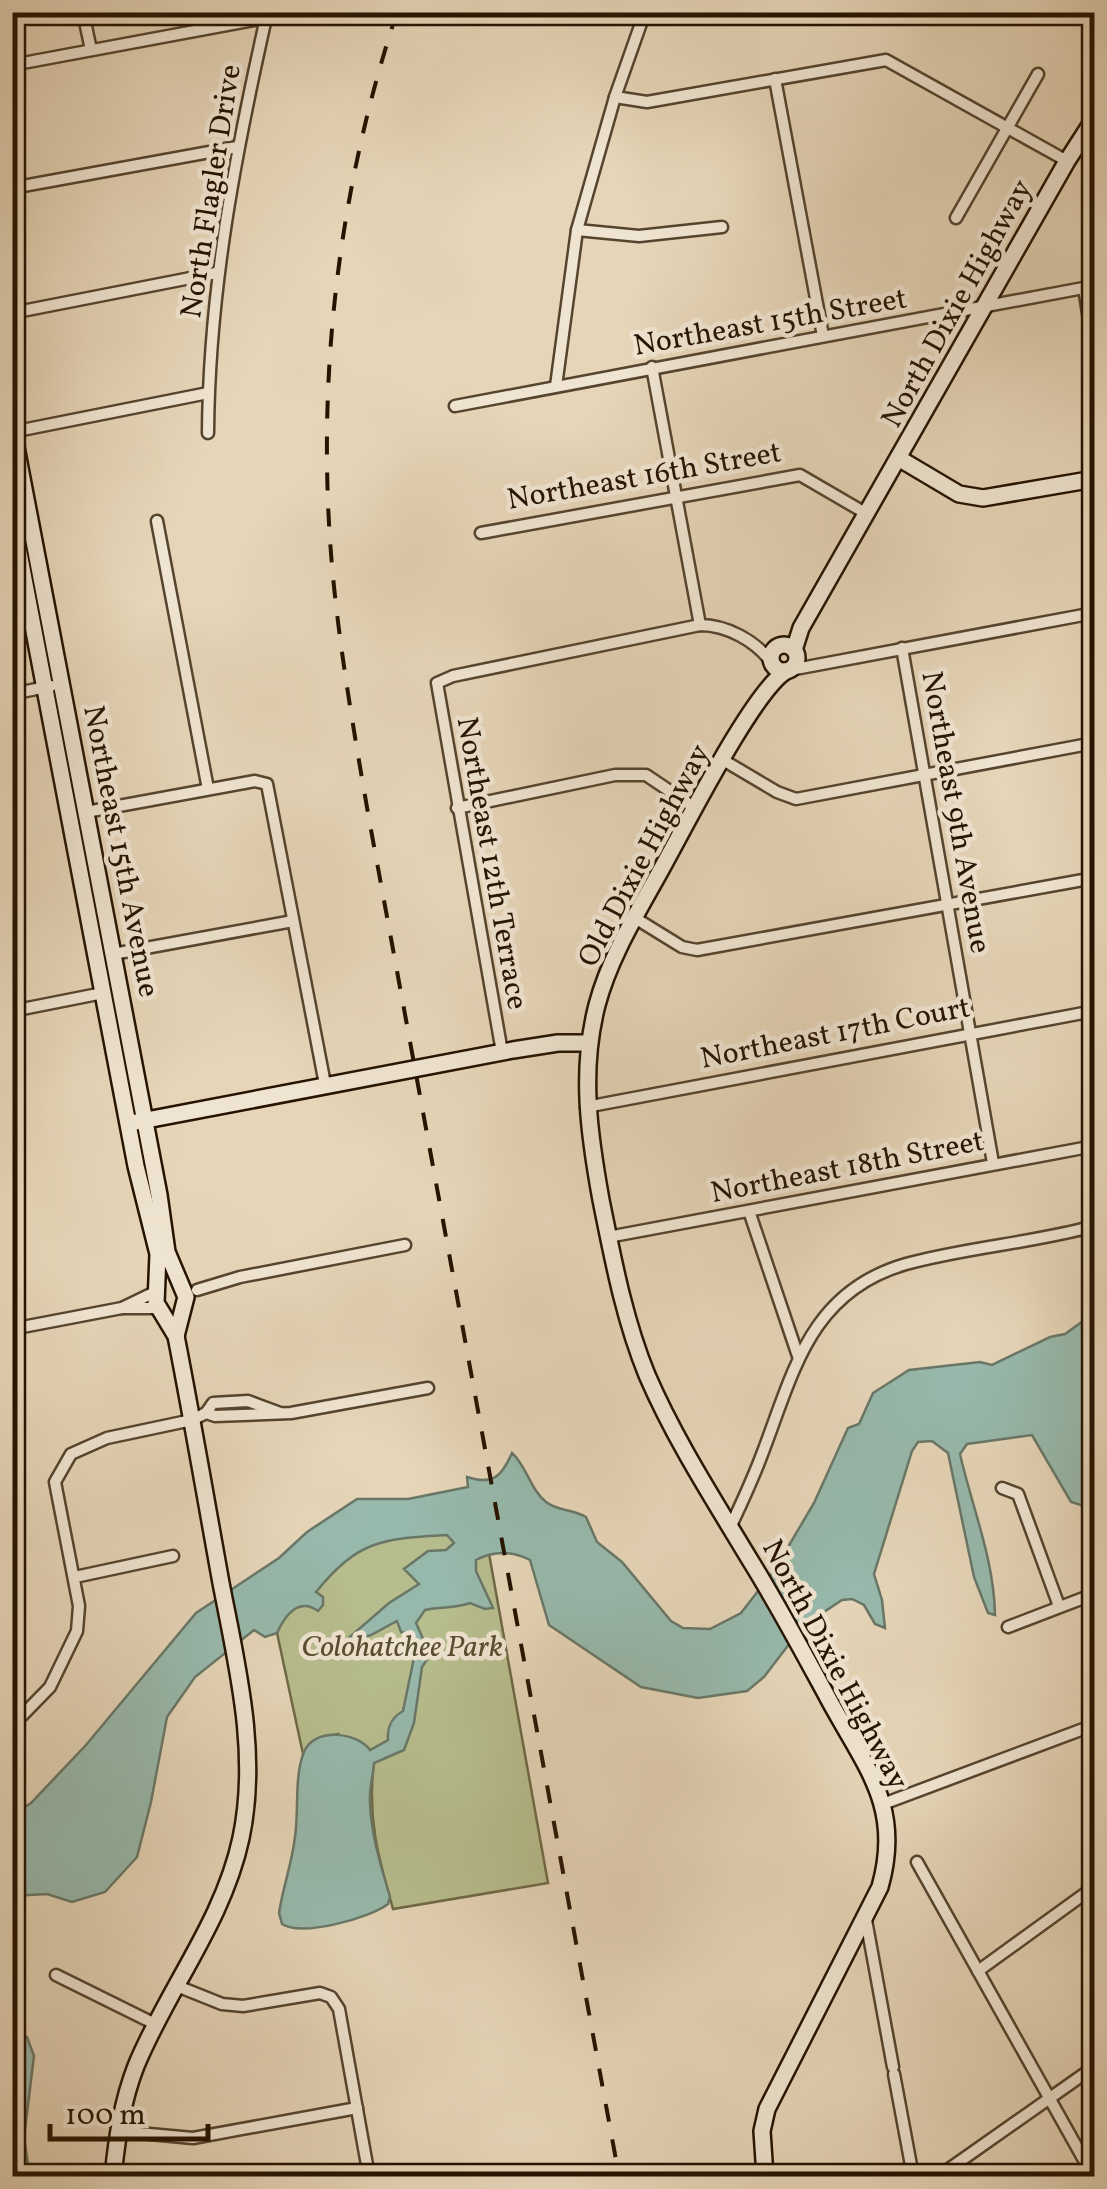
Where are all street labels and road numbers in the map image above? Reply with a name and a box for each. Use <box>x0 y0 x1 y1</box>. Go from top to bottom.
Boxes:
street label: North Flagler Drive <box>171 61 253 321</box>
street label: North Dixie Highway <box>872 172 1044 436</box>
street label: Northeast 15th Street <box>630 278 910 368</box>
street label: Northeast 16th Street <box>504 432 785 522</box>
street label: Northeast 9th Avenue <box>910 668 1001 957</box>
street label: Northeast 15th Avenue <box>71 702 169 1001</box>
street label: Northeast 12th Terrace <box>445 714 537 1013</box>
street label: Old Dixie Highway <box>568 737 721 975</box>
street label: Northeast 17th Court <box>697 987 974 1081</box>
street label: Northeast 18th Street <box>707 1121 988 1215</box>
street label: North Dixie Highway <box>750 1532 918 1798</box>

